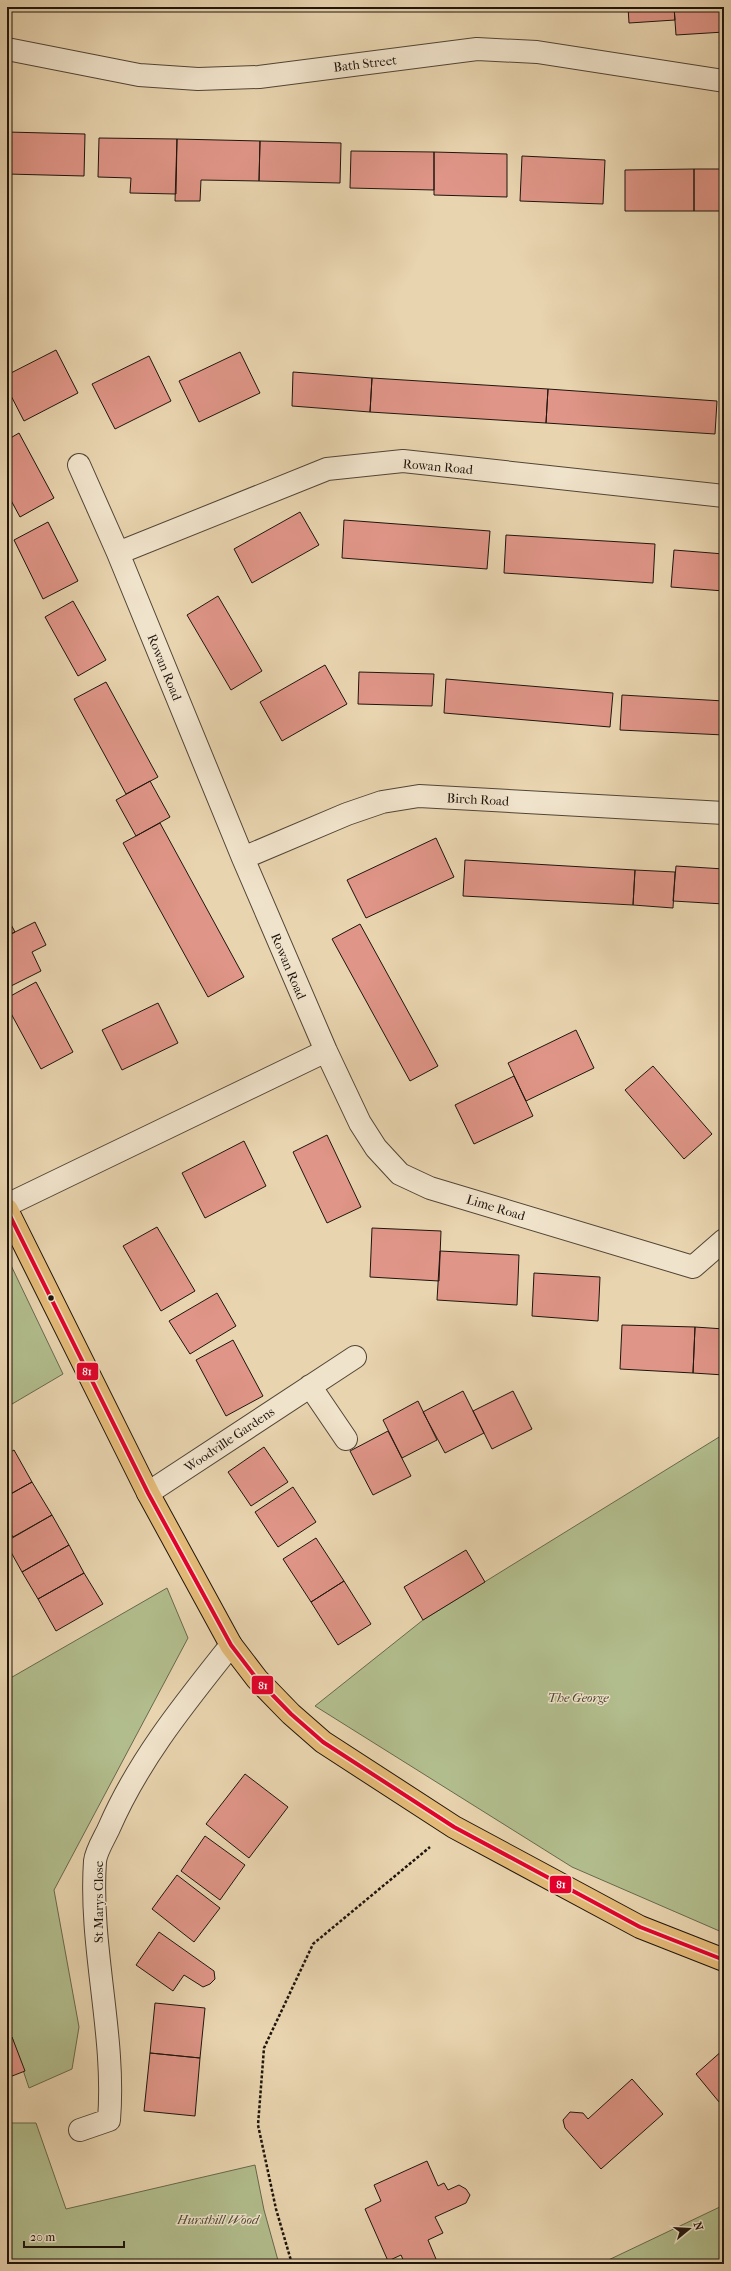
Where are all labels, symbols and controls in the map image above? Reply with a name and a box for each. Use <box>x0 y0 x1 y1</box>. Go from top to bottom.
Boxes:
street label: Bath Street <box>333 52 398 75</box>
street label: Rowan Road <box>402 456 475 477</box>
street label: Rowan Road <box>144 632 185 703</box>
street label: Birch Road <box>446 790 510 809</box>
street label: Rowan Road <box>268 931 310 1002</box>
street label: Lime Road <box>465 1191 528 1224</box>
unlabelled marker <box>46 1293 56 1303</box>
line badge: 81 <box>76 1362 99 1381</box>
text: 81 <box>82 1365 92 1378</box>
street label: Woodville Gardens <box>181 1404 277 1476</box>
line badge: 81 <box>251 1675 274 1695</box>
text: 81 <box>258 1679 268 1692</box>
park label: The George <box>547 1690 609 1705</box>
street label: St Marys Close <box>91 1860 106 1943</box>
line badge: 81 <box>549 1875 572 1894</box>
text: 81 <box>556 1878 566 1891</box>
north arrow <box>669 2209 709 2249</box>
park label: Hursthill Wood <box>176 2212 261 2227</box>
text: N <box>691 2220 706 2233</box>
scale bar <box>24 2223 124 2249</box>
text: 20 m <box>30 2230 55 2244</box>

